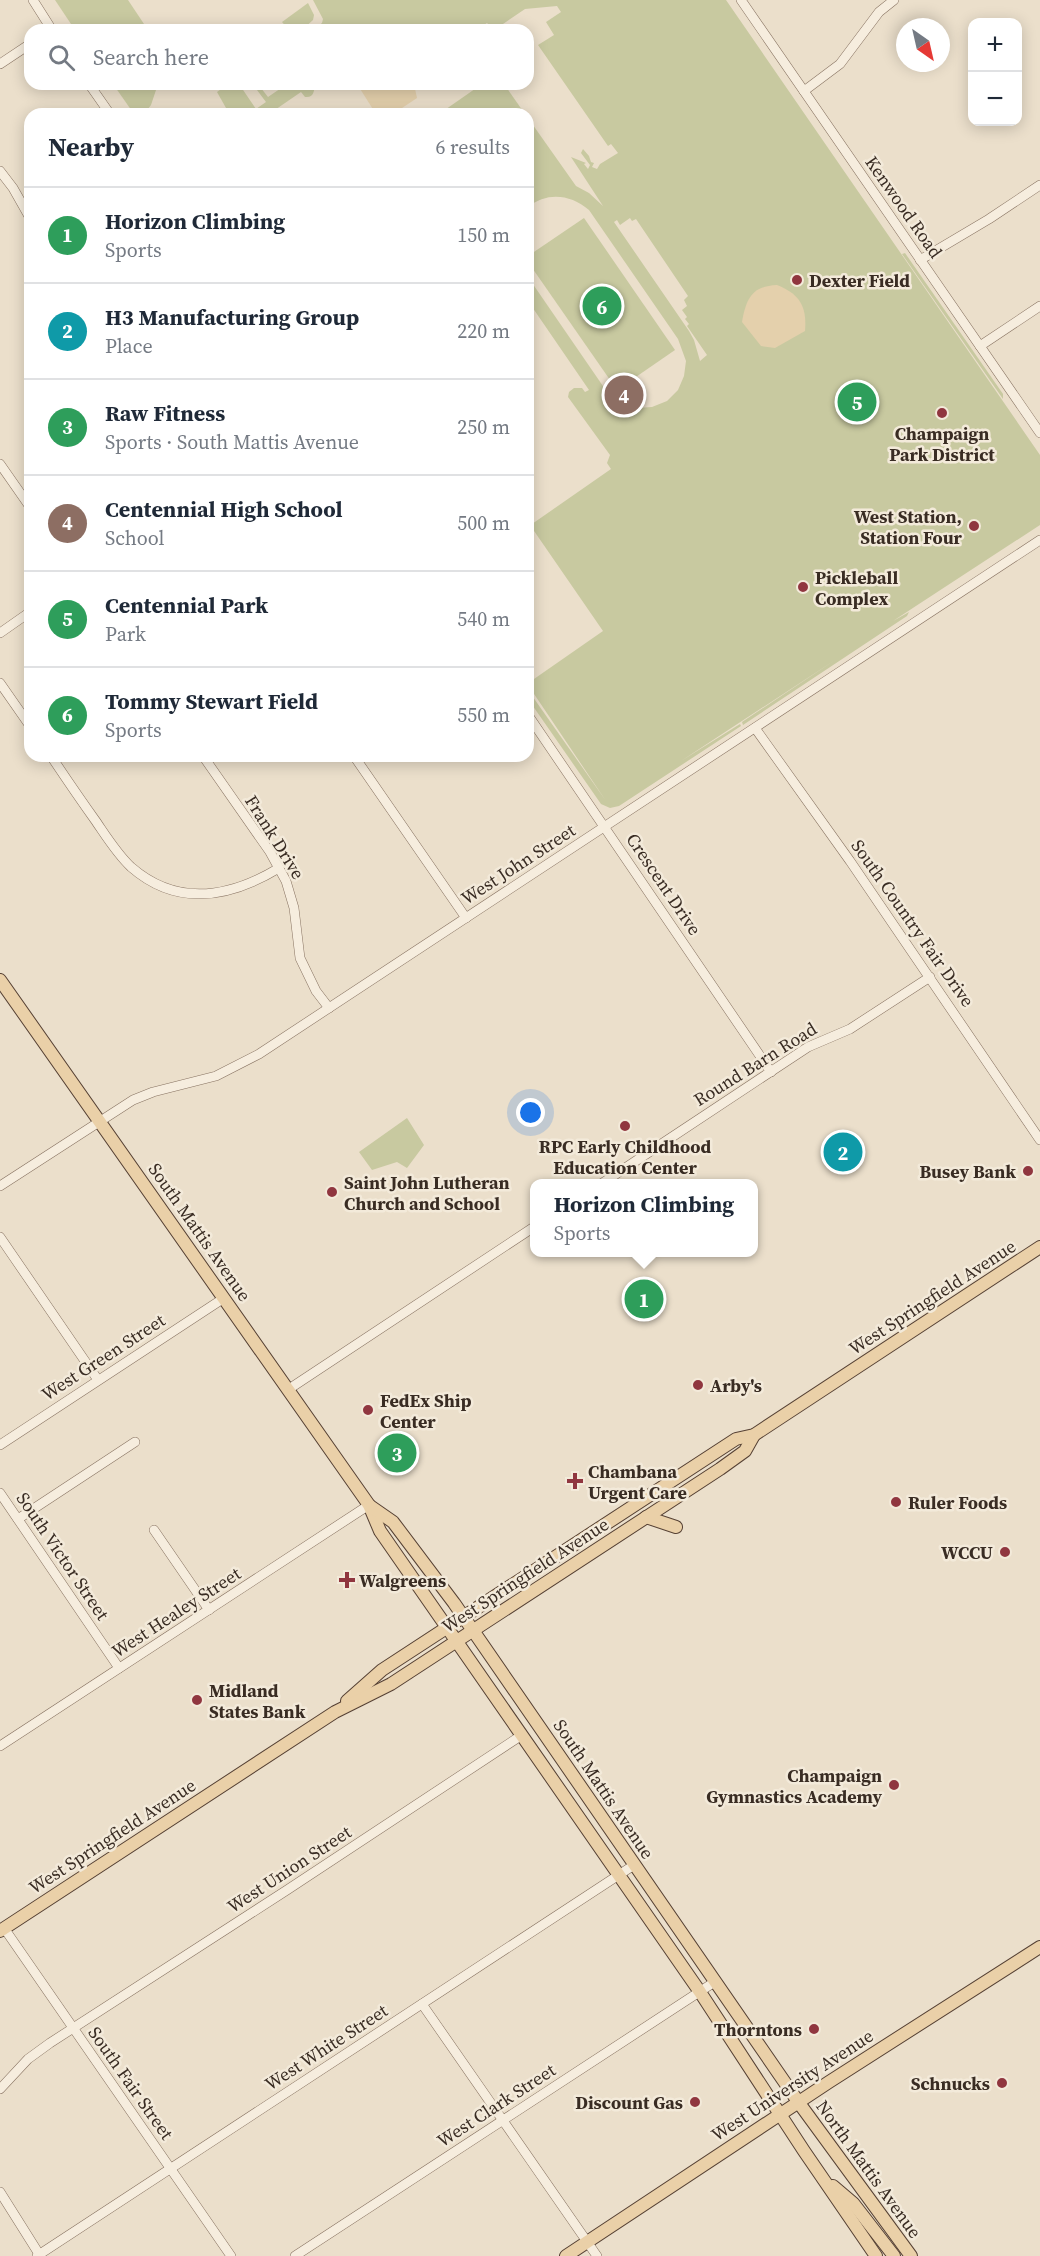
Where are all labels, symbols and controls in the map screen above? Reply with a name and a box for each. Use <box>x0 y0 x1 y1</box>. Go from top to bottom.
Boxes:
north arrow <box>896 18 950 72</box>
map controls <box>968 18 1022 126</box>
button: + <box>968 18 1022 72</box>
search box <box>24 24 534 90</box>
icon: search <box>45 41 78 74</box>
text: Search here <box>93 42 209 72</box>
button: − <box>968 72 1022 126</box>
text: Nearby <box>48 129 134 165</box>
text: 6 results <box>435 133 510 161</box>
street label: Kenwood Road <box>859 151 949 263</box>
text: Horizon Climbing <box>105 206 285 236</box>
text: 1 <box>62 221 73 249</box>
text: 150 m <box>457 221 510 249</box>
text: Sports <box>105 236 162 264</box>
place label: Dexter Field <box>809 268 910 293</box>
marker: Dexter Field <box>790 273 804 287</box>
pin: 6 <box>582 284 622 328</box>
text: H3 Manufacturing Group <box>105 302 359 332</box>
text: 2 <box>62 317 73 345</box>
text: 220 m <box>457 317 510 345</box>
text: Place <box>105 332 153 360</box>
pin: 4 <box>604 372 644 418</box>
pin: 5 <box>838 380 876 424</box>
text: Raw Fitness <box>105 398 225 428</box>
marker: Champaign Park District <box>935 406 949 420</box>
text: 3 <box>62 413 73 441</box>
text: 250 m <box>457 413 510 441</box>
place label: Champaign Park District <box>889 421 995 467</box>
text: Sports · South Mattis Avenue <box>105 428 359 456</box>
text: Centennial High School <box>105 494 343 524</box>
place label: West Station, Station Four <box>854 504 963 550</box>
text: 4 <box>62 509 73 537</box>
text: 500 m <box>457 509 510 537</box>
marker: West Station, Station Four <box>967 519 981 533</box>
text: School <box>105 524 165 552</box>
place label: Pickleball Complex <box>815 565 898 611</box>
marker: Pickleball Complex <box>796 580 810 594</box>
text: Centennial Park <box>105 590 268 620</box>
text: 5 <box>62 605 73 633</box>
text: 540 m <box>457 605 510 633</box>
text: Park <box>105 620 146 648</box>
text: Tommy Stewart Field <box>105 686 318 716</box>
text: 6 <box>62 701 73 729</box>
text: 550 m <box>457 701 510 729</box>
text: Sports <box>105 716 162 744</box>
street label: Frank Drive <box>239 790 311 884</box>
street label: West John Street <box>456 818 580 910</box>
street label: Crescent Drive <box>621 828 707 940</box>
street label: South Country Fair Drive <box>846 834 980 1012</box>
street label: Round Barn Road <box>689 1016 821 1112</box>
your location <box>516 1098 545 1127</box>
marker: RPC Early Childhood Education Center <box>618 1119 632 1133</box>
pin: 2 <box>824 1130 862 1174</box>
place label: RPC Early Childhood Education Center <box>539 1134 712 1180</box>
street label: South Mattis Avenue <box>143 1158 257 1306</box>
place label: Busey Bank <box>920 1159 1016 1184</box>
marker: Busey Bank <box>1021 1164 1035 1178</box>
place label: Saint John Lutheran Church and School <box>344 1170 510 1216</box>
popup <box>530 1179 758 1257</box>
marker: Saint John Lutheran Church and School <box>325 1185 339 1199</box>
text: Horizon Climbing <box>554 1189 734 1219</box>
text: Sports <box>554 1219 611 1247</box>
street label: West Springfield Avenue <box>844 1234 1020 1360</box>
pin: 1 <box>624 1276 664 1322</box>
street label: West Green Street <box>36 1308 170 1406</box>
place label: Arby's <box>710 1373 762 1398</box>
marker: Arby's <box>691 1378 705 1392</box>
place label: FedEx Ship Center <box>380 1388 471 1434</box>
marker: FedEx Ship Center <box>361 1403 375 1417</box>
pin: 3 <box>378 1430 416 1476</box>
place label: Chambana Urgent Care <box>588 1459 687 1505</box>
marker: Chambana Urgent Care <box>566 1472 584 1490</box>
street label: South Victor Street <box>11 1487 115 1625</box>
place label: Ruler Foods <box>908 1490 1007 1515</box>
marker: Ruler Foods <box>889 1495 903 1509</box>
street label: West Springfield Avenue <box>437 1512 613 1638</box>
place label: WCCU <box>941 1540 993 1565</box>
marker: WCCU <box>998 1545 1012 1559</box>
street label: West Healey Street <box>107 1561 246 1663</box>
place label: Walgreens <box>359 1568 446 1593</box>
marker: Walgreens <box>340 1573 354 1587</box>
place label: Midland States Bank <box>209 1678 306 1724</box>
marker: Midland States Bank <box>190 1693 204 1707</box>
street label: South Mattis Avenue <box>548 1714 660 1864</box>
place label: Champaign Gymnastics Academy <box>706 1763 882 1809</box>
street label: West Springfield Avenue <box>24 1773 200 1899</box>
marker: Champaign Gymnastics Academy <box>887 1778 901 1792</box>
street label: West Union Street <box>222 1819 356 1919</box>
street label: West White Street <box>260 1998 392 2096</box>
place label: Thorntons <box>714 2017 802 2042</box>
street label: South Fair Street <box>83 2021 179 2145</box>
marker: Thorntons <box>807 2022 821 2036</box>
street label: West University Avenue <box>706 2023 878 2147</box>
street label: West Clark Street <box>432 2057 560 2153</box>
place label: Schnucks <box>911 2071 990 2096</box>
marker: Schnucks <box>995 2076 1009 2090</box>
place label: Discount Gas <box>575 2090 683 2115</box>
marker: Discount Gas <box>688 2095 702 2109</box>
street label: North Mattis Avenue <box>810 2095 928 2243</box>

